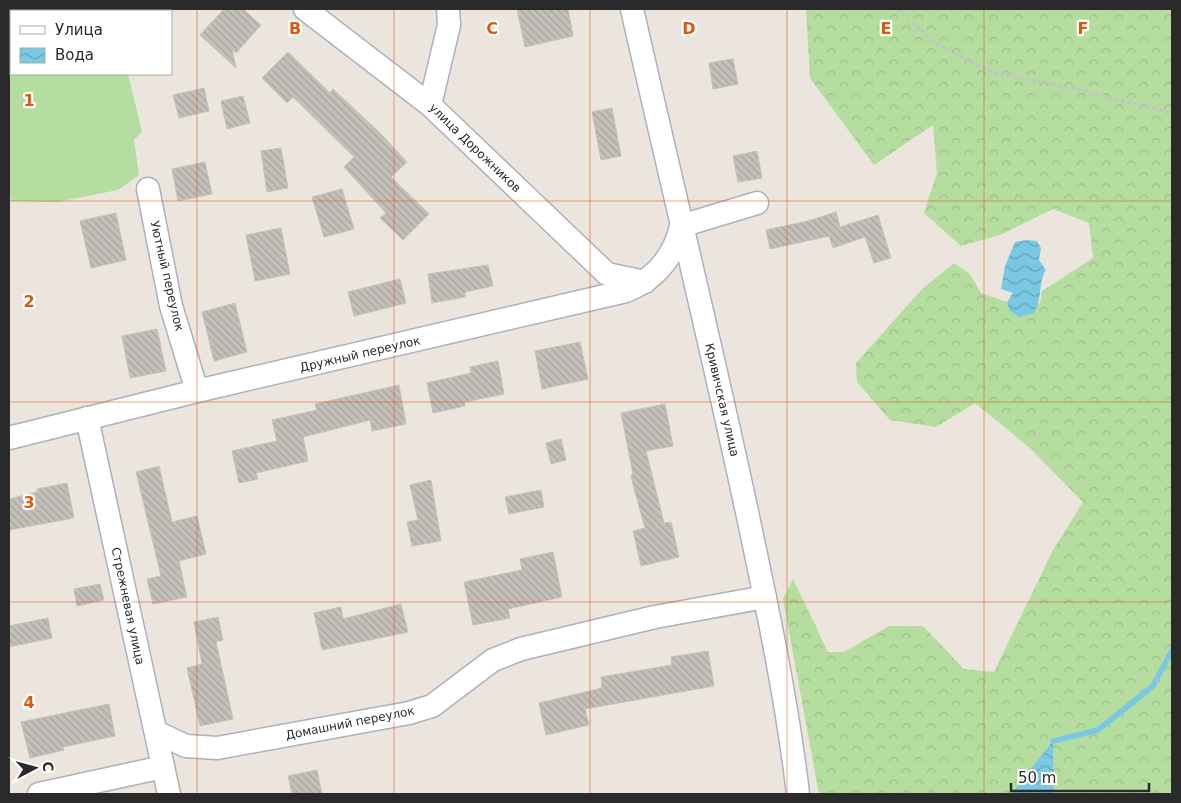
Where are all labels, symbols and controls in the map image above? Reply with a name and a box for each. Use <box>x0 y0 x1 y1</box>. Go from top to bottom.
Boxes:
legend <box>10 10 172 75</box>
text: B <box>289 19 301 38</box>
text: C <box>486 19 498 38</box>
text: D <box>682 19 696 38</box>
text: E <box>881 19 891 38</box>
text: F <box>1078 19 1088 38</box>
text: Улица <box>55 21 103 39</box>
text: Вода <box>55 46 94 64</box>
text: 1 <box>23 91 35 110</box>
street label: улица Дорожников <box>426 101 524 195</box>
street label: Уютный переулок <box>147 219 187 333</box>
text: 2 <box>23 292 35 311</box>
street label: Дружный переулок <box>298 333 422 375</box>
street label: Кривичская улица <box>702 342 742 458</box>
text: 3 <box>23 493 35 512</box>
street label: Стрежневая улица <box>109 546 147 666</box>
text: 4 <box>23 693 35 712</box>
street label: Домашний переулок <box>284 704 416 742</box>
north arrow <box>10 743 60 793</box>
scale bar <box>1011 760 1148 792</box>
text: С <box>39 761 56 773</box>
text: 50 m <box>1018 769 1056 787</box>

